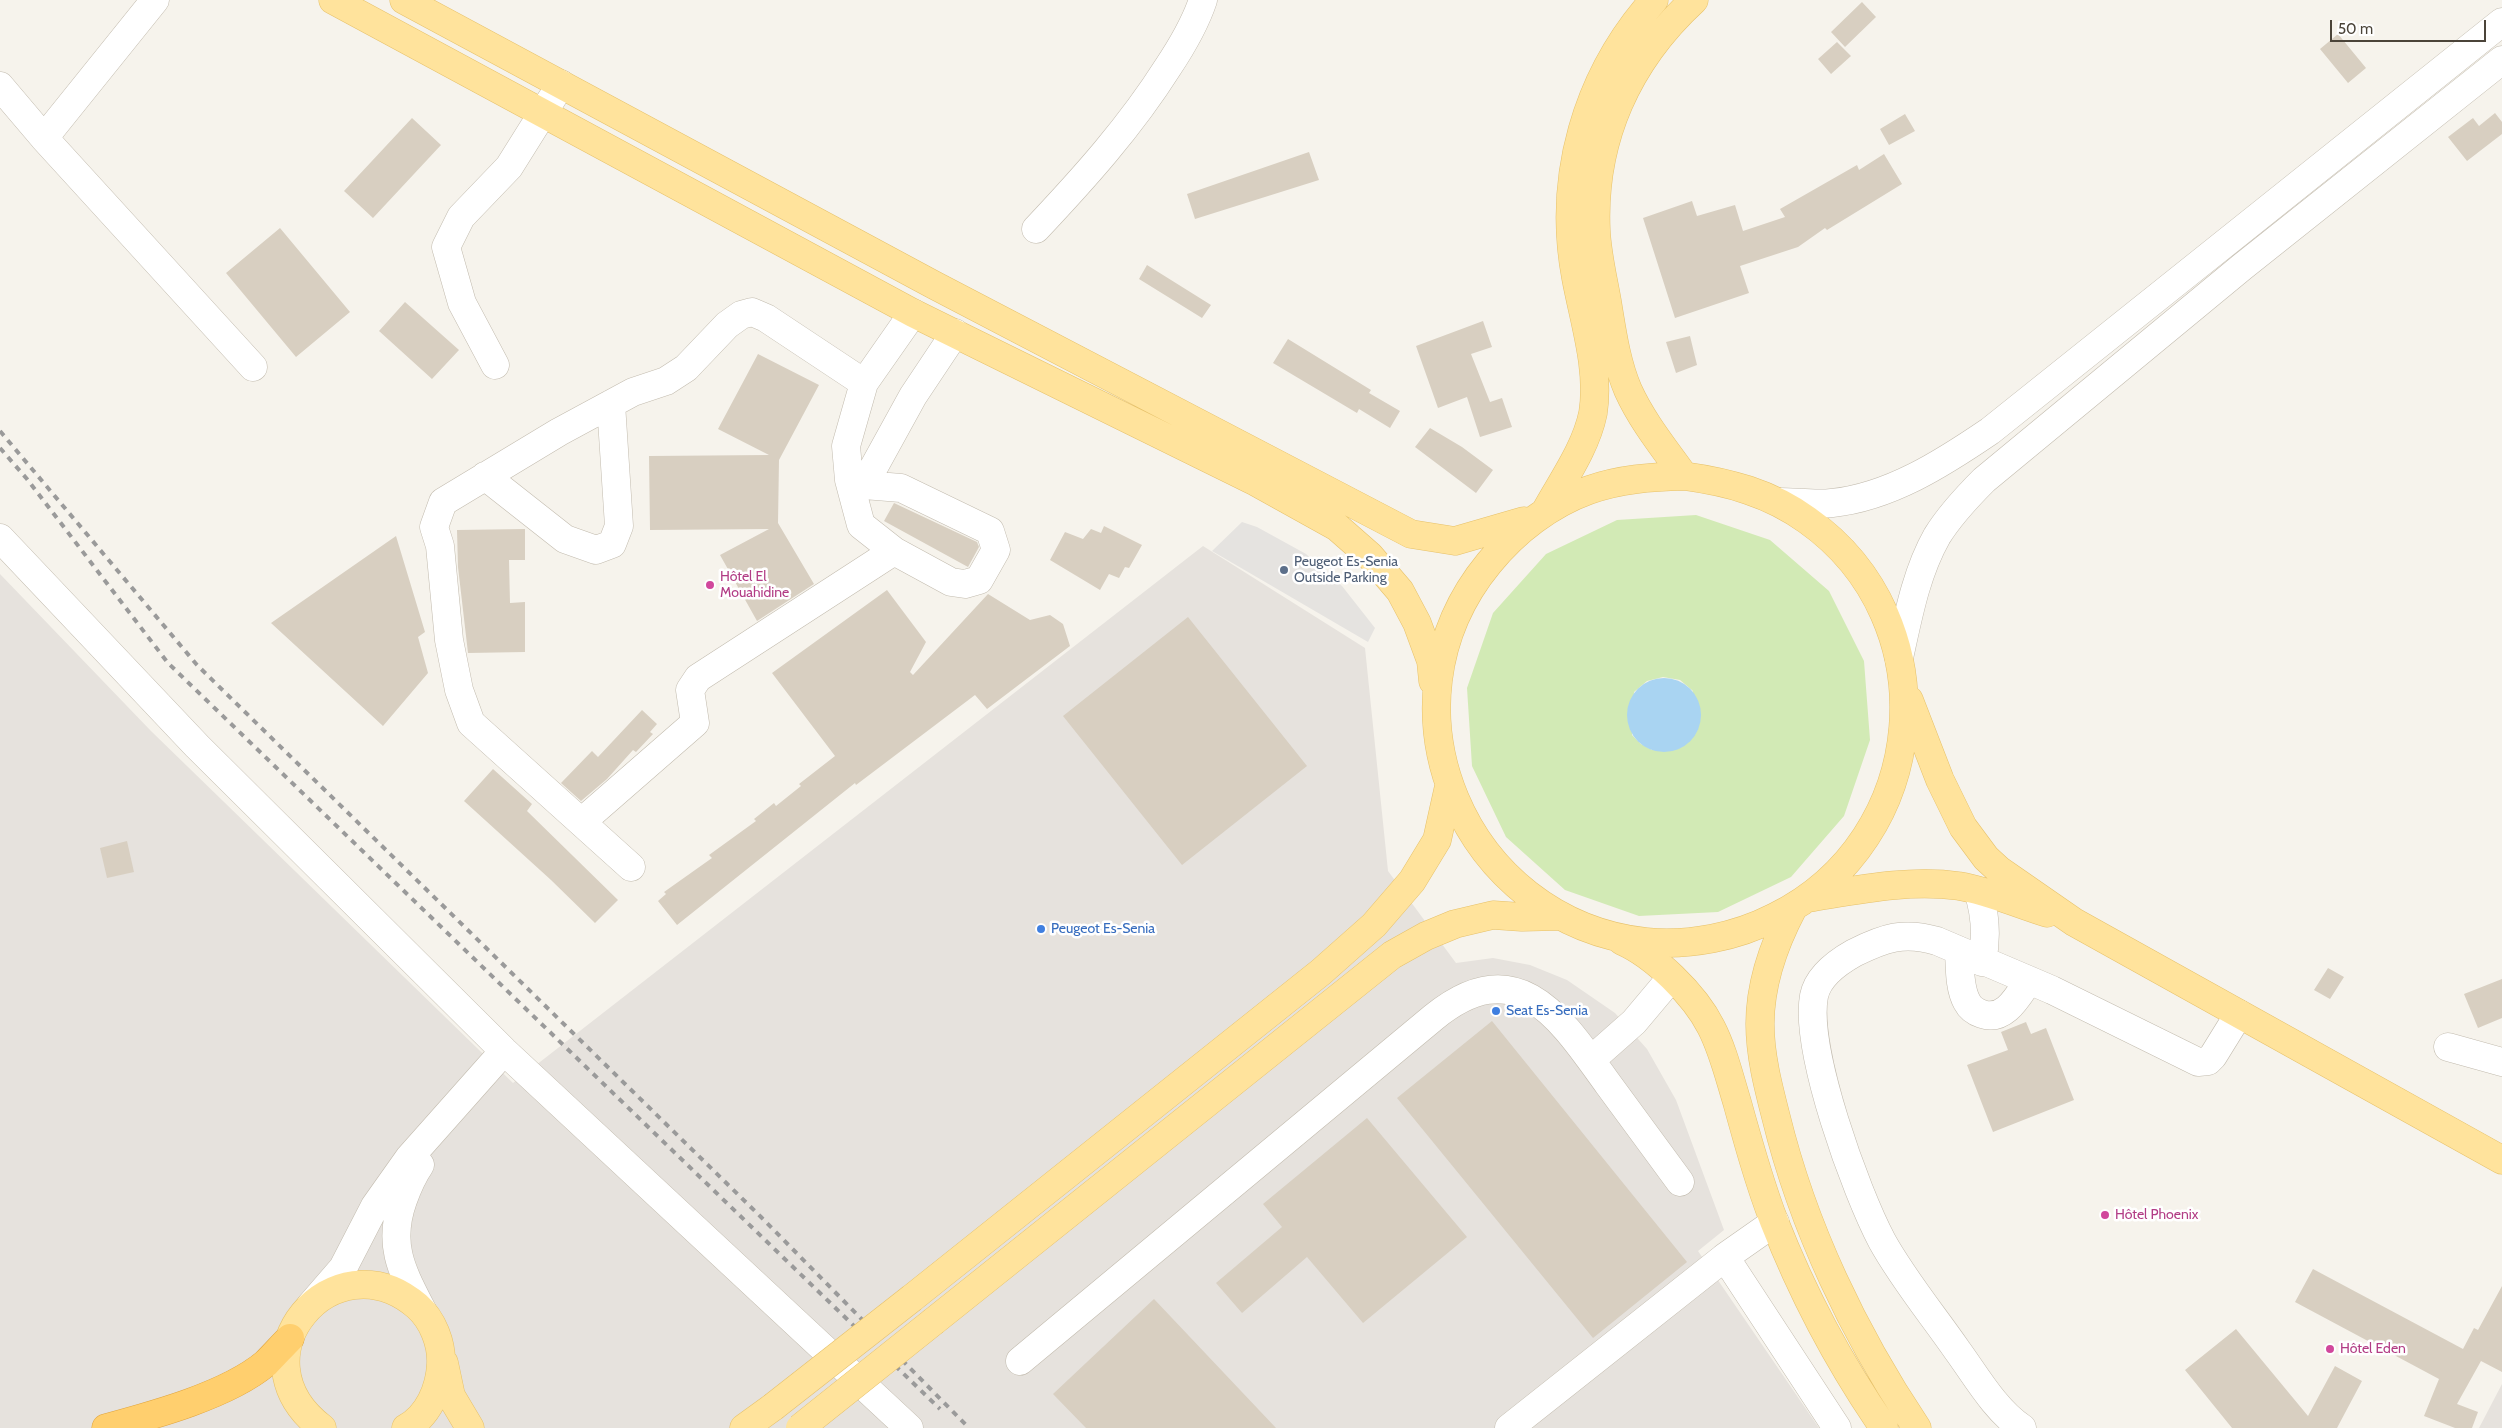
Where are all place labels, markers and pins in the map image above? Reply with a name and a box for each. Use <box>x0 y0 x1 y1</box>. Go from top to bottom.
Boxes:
place label: Peugeot Es-Senia Outside Parking <box>1294 554 1398 586</box>
marker: Peugeot Es-Senia Outside Parking <box>1278 564 1290 576</box>
place label: Hôtel El Mouahidine <box>720 569 789 602</box>
marker: Hôtel El Mouahidine <box>704 579 716 591</box>
place label: Peugeot Es-Senia <box>1051 921 1155 937</box>
marker: Peugeot Es-Senia <box>1035 923 1047 935</box>
place label: Seat Es-Senia <box>1506 1003 1588 1019</box>
marker: Seat Es-Senia <box>1490 1005 1502 1017</box>
place label: Hôtel Phoenix <box>2115 1207 2198 1223</box>
marker: Hôtel Phoenix <box>2099 1209 2111 1221</box>
place label: Hôtel Eden <box>2340 1341 2406 1357</box>
marker: Hôtel Eden <box>2324 1343 2336 1355</box>

